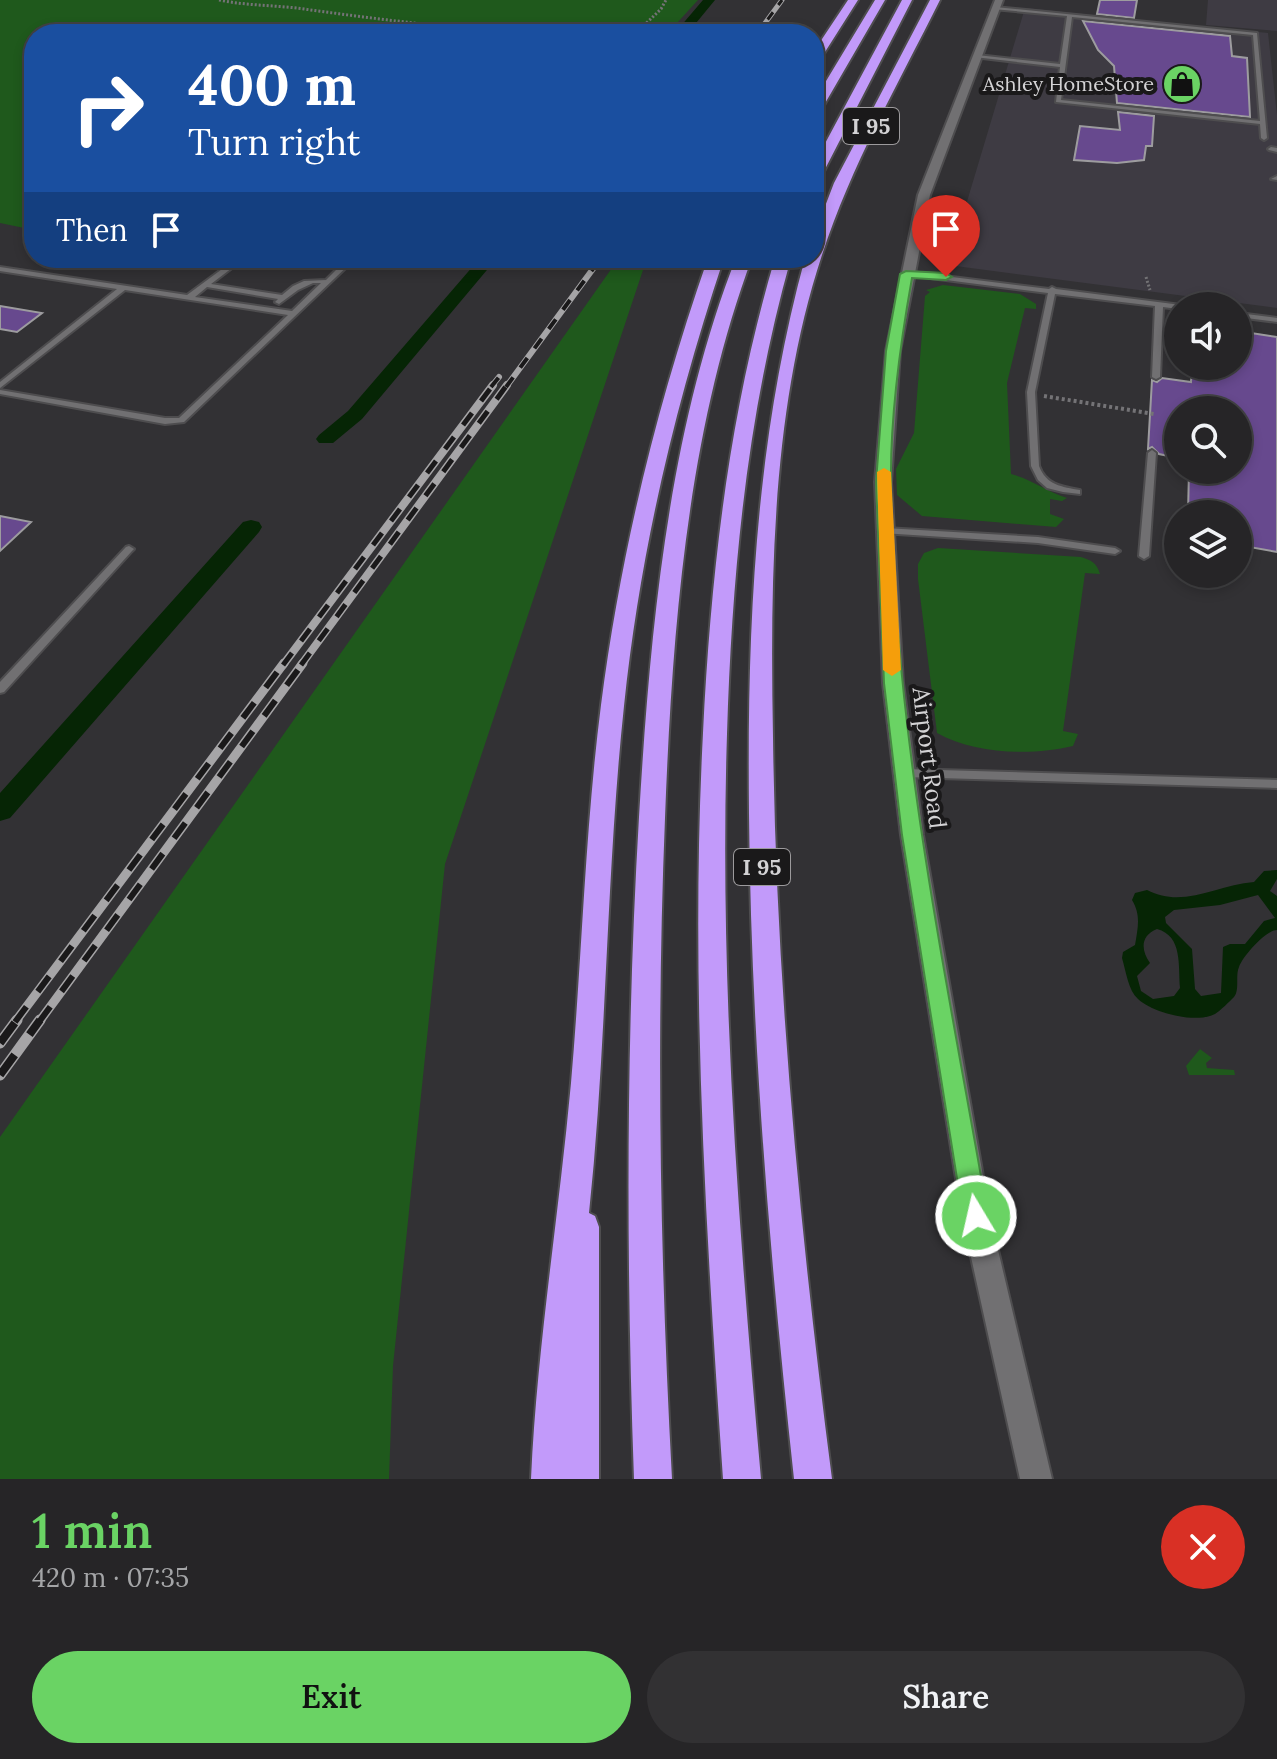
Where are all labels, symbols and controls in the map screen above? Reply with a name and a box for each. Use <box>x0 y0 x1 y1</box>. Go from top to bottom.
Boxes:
text: 400 m <box>188 49 356 120</box>
icon: right <box>56 56 160 160</box>
shop icon: Ashley HomeStore <box>1161 63 1203 105</box>
place label: Ashley HomeStore <box>982 71 1154 96</box>
road number: I 95 <box>843 108 899 144</box>
text: Turn right <box>188 119 361 165</box>
pin <box>912 195 980 277</box>
icon: arrive <box>924 207 968 251</box>
icon: arrive <box>144 208 188 252</box>
text: Then <box>56 211 128 249</box>
map controls <box>1164 292 1252 588</box>
button: sound <box>1164 292 1252 380</box>
button: search <box>1164 396 1252 484</box>
button: layers <box>1164 500 1252 588</box>
street label: Airport Road <box>905 684 954 830</box>
road number: I 95 <box>734 849 790 885</box>
position arrow <box>934 1174 1018 1258</box>
text: 1 min <box>32 1500 152 1561</box>
button: close <box>1161 1505 1245 1589</box>
text: 420 m · 07:35 <box>32 1561 189 1594</box>
button: Exit <box>32 1651 631 1743</box>
button: Share <box>647 1651 1245 1743</box>

